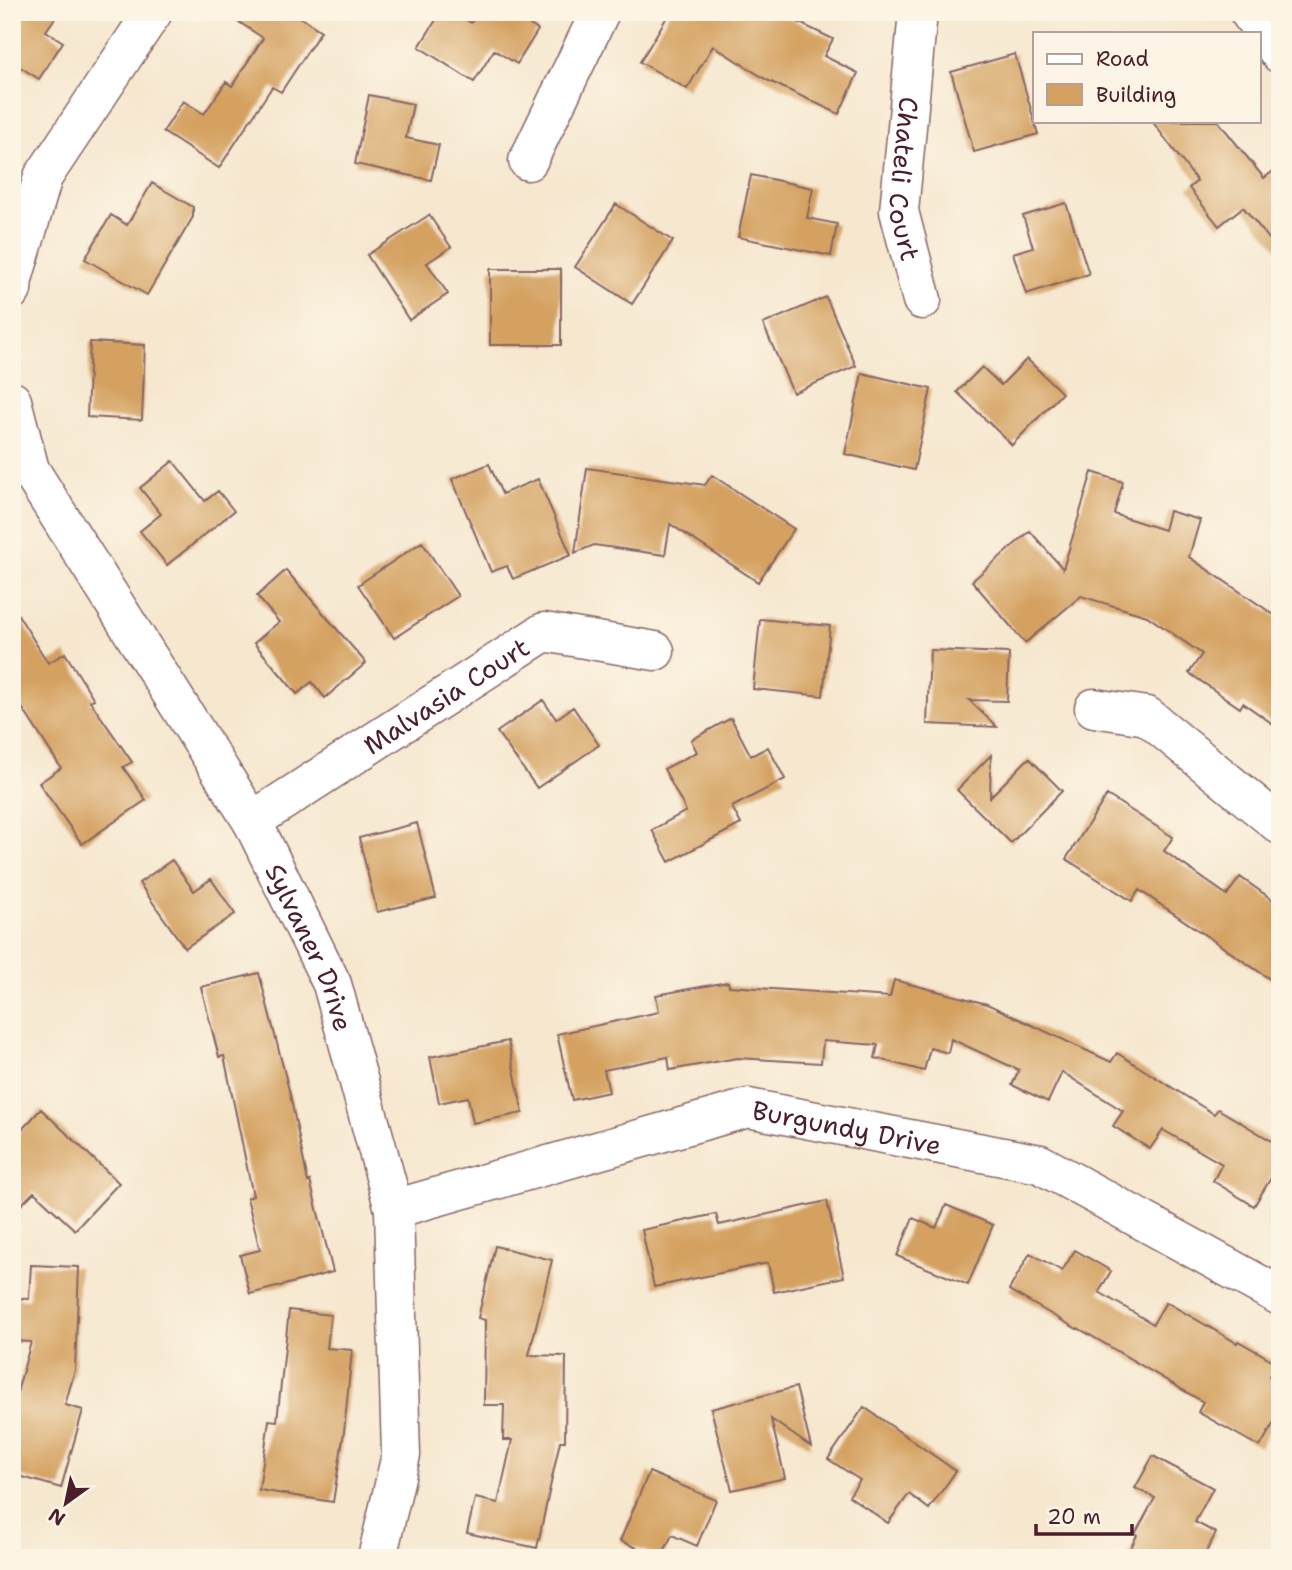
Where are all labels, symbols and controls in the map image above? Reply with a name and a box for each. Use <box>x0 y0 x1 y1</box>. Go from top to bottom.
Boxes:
legend <box>1033 32 1260 122</box>
text: Road <box>1096 45 1149 73</box>
text: Building <box>1096 81 1176 109</box>
street label: Chateli Court <box>881 95 929 264</box>
street label: Malvasia Court <box>356 629 536 762</box>
street label: Sylvaner Drive <box>258 857 362 1035</box>
street label: Burgundy Drive <box>750 1092 944 1162</box>
north arrow <box>32 1468 102 1538</box>
scale bar <box>1036 1493 1133 1537</box>
text: N <box>44 1502 70 1531</box>
text: 20 m <box>1047 1503 1101 1531</box>

